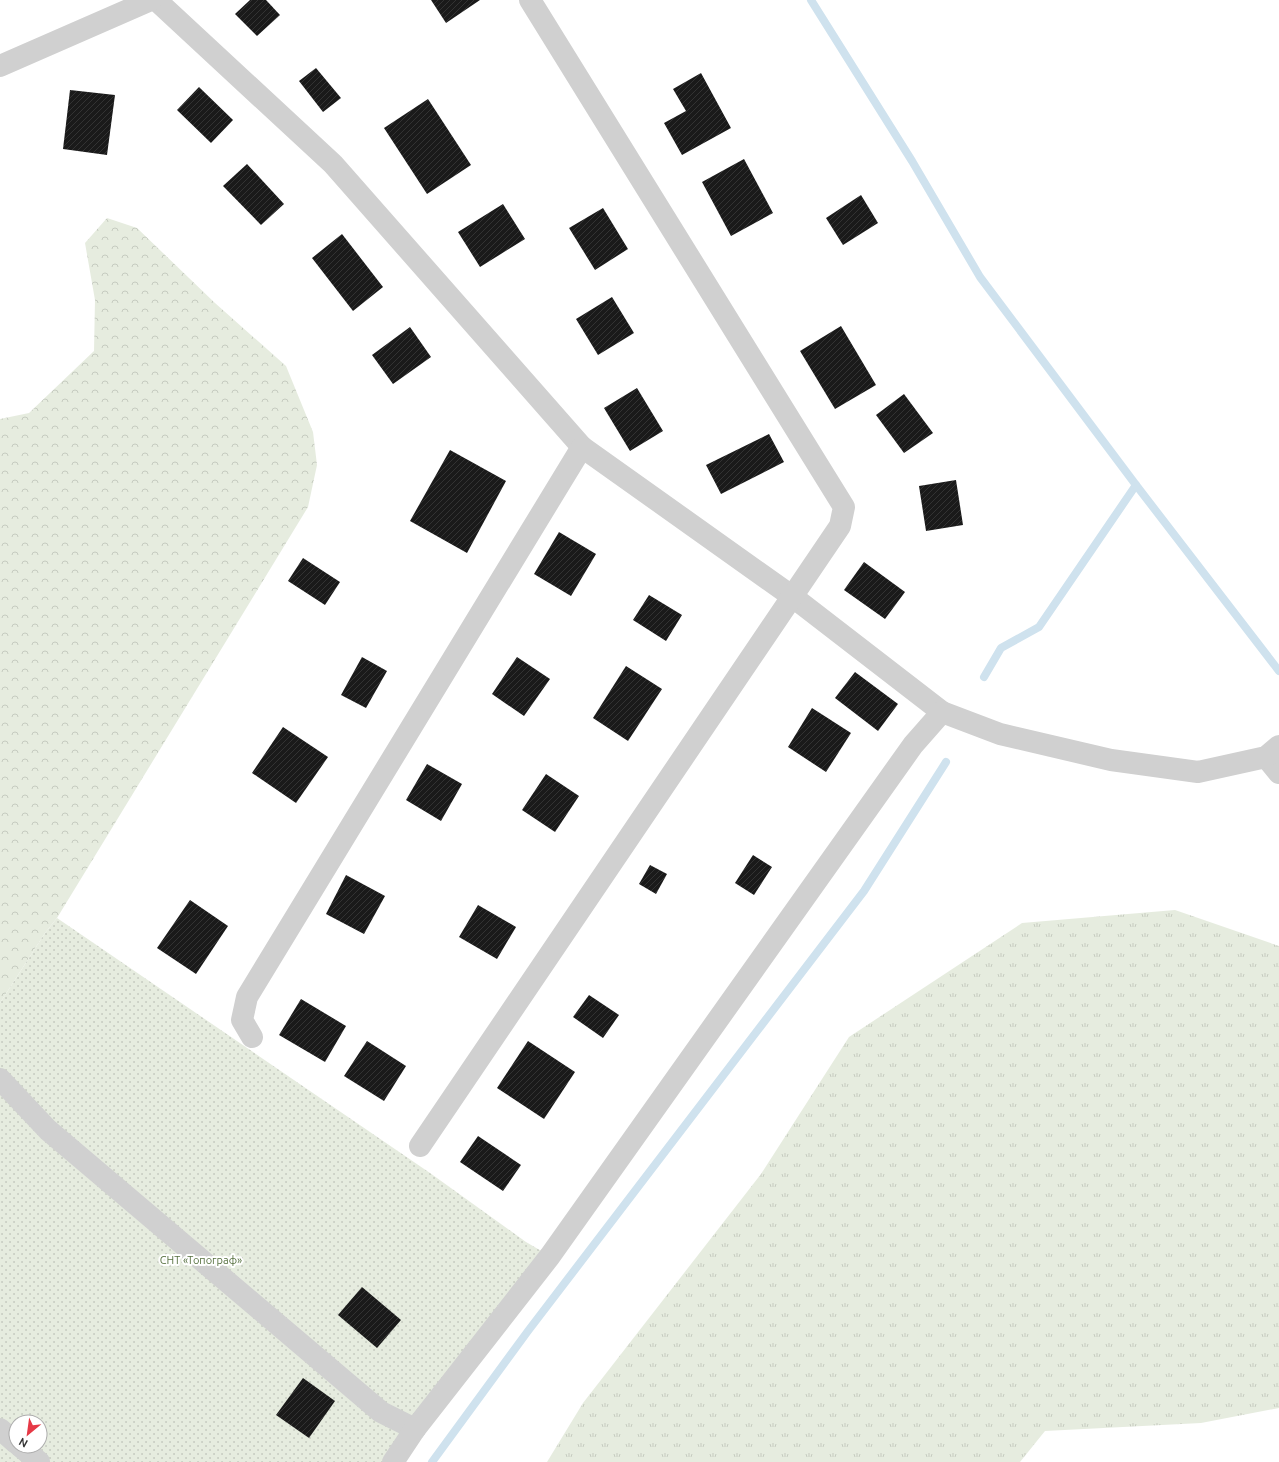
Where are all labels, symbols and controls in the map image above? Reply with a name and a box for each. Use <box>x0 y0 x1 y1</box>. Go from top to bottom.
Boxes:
park label: СНТ «Топограф» <box>160 1254 242 1266</box>
north arrow <box>8 1414 48 1454</box>
text: N <box>17 1436 30 1450</box>

